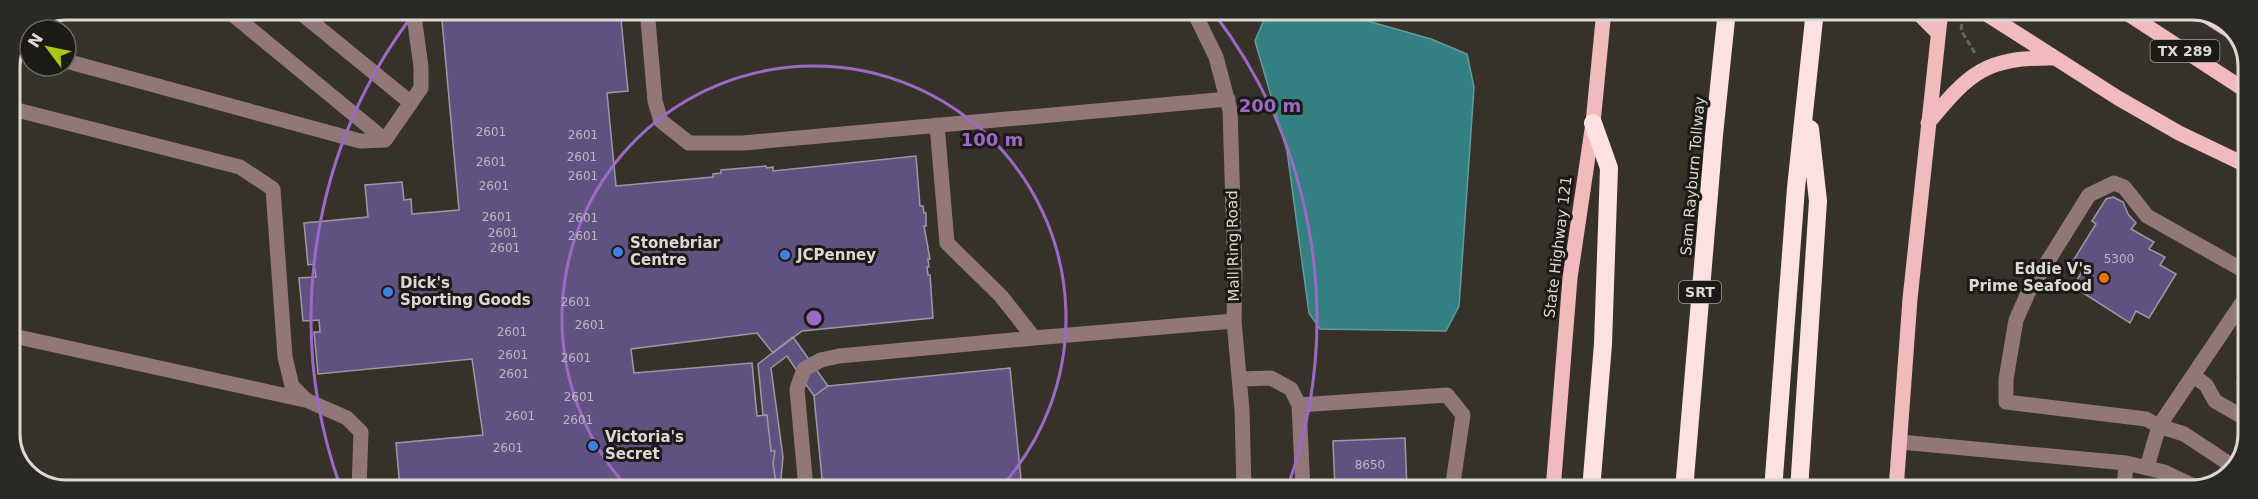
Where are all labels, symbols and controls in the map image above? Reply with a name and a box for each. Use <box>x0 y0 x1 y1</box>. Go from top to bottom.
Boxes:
north arrow <box>18 18 78 78</box>
text: N <box>24 30 47 51</box>
road number: TX 289 <box>2150 40 2220 62</box>
text: 200 m <box>1239 95 1301 116</box>
street label: Sam Rayburn Tollway <box>1677 95 1709 256</box>
house number: 2601 <box>476 125 506 139</box>
house number: 2601 <box>568 128 598 142</box>
text: 100 m <box>961 129 1023 150</box>
house number: 2601 <box>567 150 597 164</box>
house number: 2601 <box>476 155 506 169</box>
house number: 2601 <box>568 169 598 183</box>
street label: State Highway 121 <box>1540 175 1576 319</box>
house number: 2601 <box>479 179 509 193</box>
street label: Mall Ring Road <box>1223 190 1243 302</box>
house number: 2601 <box>482 210 512 224</box>
house number: 2601 <box>568 211 598 225</box>
house number: 2601 <box>488 226 518 240</box>
house number: 2601 <box>568 229 598 243</box>
place label: Stonebriar Centre <box>630 234 721 269</box>
house number: 2601 <box>490 241 520 255</box>
marker: Stonebriar Centre <box>611 245 625 259</box>
place label: JCPenney <box>796 246 876 264</box>
marker: JCPenney <box>778 248 792 262</box>
house number: 5300 <box>2104 252 2134 266</box>
place label: Eddie V's Prime Seafood <box>1968 260 2092 295</box>
marker: Eddie V's Prime Seafood <box>2097 271 2111 285</box>
place label: Dick's Sporting Goods <box>400 274 531 309</box>
road number: SRT <box>1679 281 1721 303</box>
marker: Dick's Sporting Goods <box>381 285 395 299</box>
house number: 2601 <box>561 295 591 309</box>
centre of rings <box>804 308 824 328</box>
house number: 2601 <box>575 318 605 332</box>
house number: 2601 <box>497 325 527 339</box>
house number: 2601 <box>498 348 528 362</box>
house number: 2601 <box>561 351 591 365</box>
house number: 2601 <box>499 367 529 381</box>
house number: 2601 <box>564 390 594 404</box>
house number: 2601 <box>505 409 535 423</box>
house number: 2601 <box>563 413 593 427</box>
place label: Victoria's Secret <box>605 428 684 463</box>
marker: Victoria's Secret <box>586 439 600 453</box>
house number: 2601 <box>493 441 523 455</box>
house number: 8650 <box>1355 458 1385 472</box>

